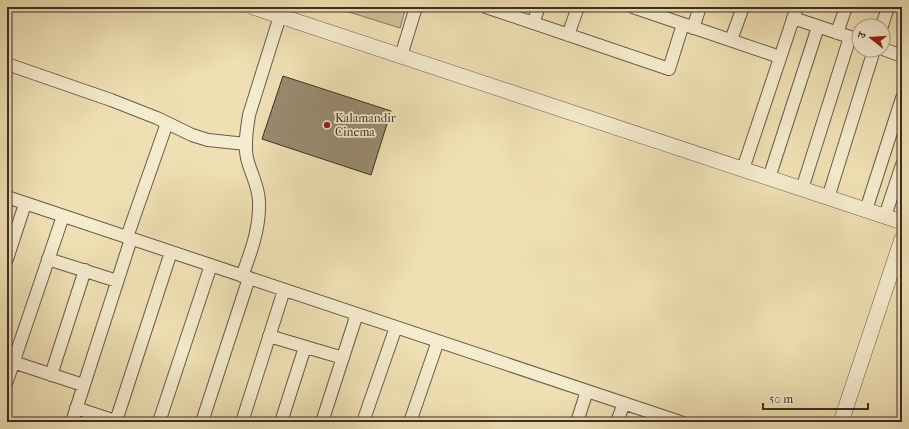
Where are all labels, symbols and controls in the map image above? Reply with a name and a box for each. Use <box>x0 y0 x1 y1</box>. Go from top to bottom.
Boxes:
north arrow <box>851 18 891 58</box>
text: उ <box>855 29 869 41</box>
place label: Kalamandir Cinema <box>335 111 397 139</box>
marker: Kalamandir Cinema <box>322 120 332 130</box>
scale bar <box>763 385 868 411</box>
text: 50 m <box>769 392 793 406</box>

